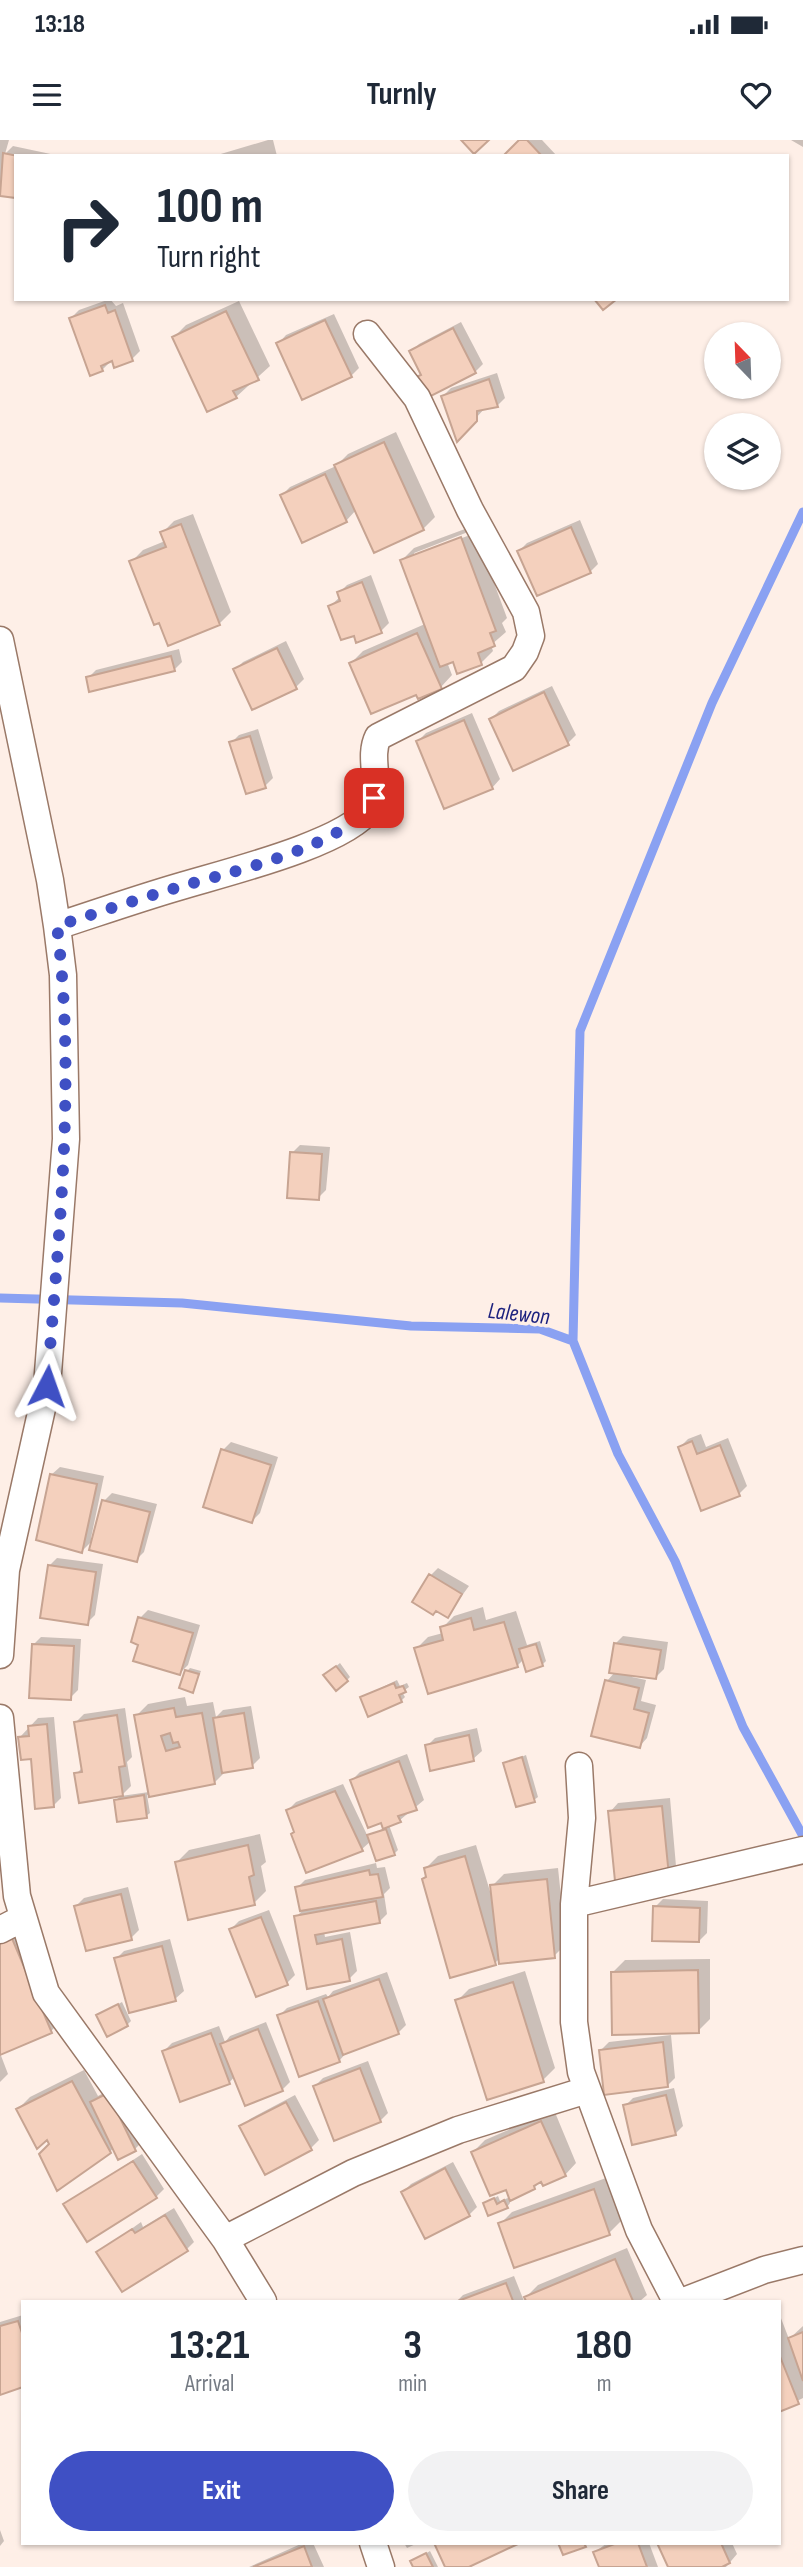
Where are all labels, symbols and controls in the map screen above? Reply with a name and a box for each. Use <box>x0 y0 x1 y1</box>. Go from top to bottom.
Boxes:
text: 13:18 <box>35 9 85 40</box>
text: Turnly <box>366 75 437 114</box>
icon: menu <box>28 76 66 114</box>
icon: heart <box>737 76 775 114</box>
text: 100 m <box>157 178 263 237</box>
icon: right <box>42 182 133 273</box>
text: Turn right <box>157 238 261 277</box>
north arrow <box>704 322 780 399</box>
map controls <box>704 322 781 490</box>
button: layers <box>704 413 781 490</box>
pin <box>344 768 404 828</box>
icon: arrive <box>355 779 393 817</box>
water label: Lalewon <box>487 1297 552 1331</box>
position arrow <box>10 1349 84 1423</box>
text: 13:21 <box>170 2320 249 2371</box>
text: 3 <box>403 2320 422 2371</box>
text: 180 <box>576 2320 632 2371</box>
text: Arrival <box>185 2370 234 2398</box>
text: min <box>398 2370 427 2398</box>
text: m <box>597 2370 611 2398</box>
button: Exit <box>49 2451 394 2531</box>
button: Share <box>408 2451 753 2531</box>

